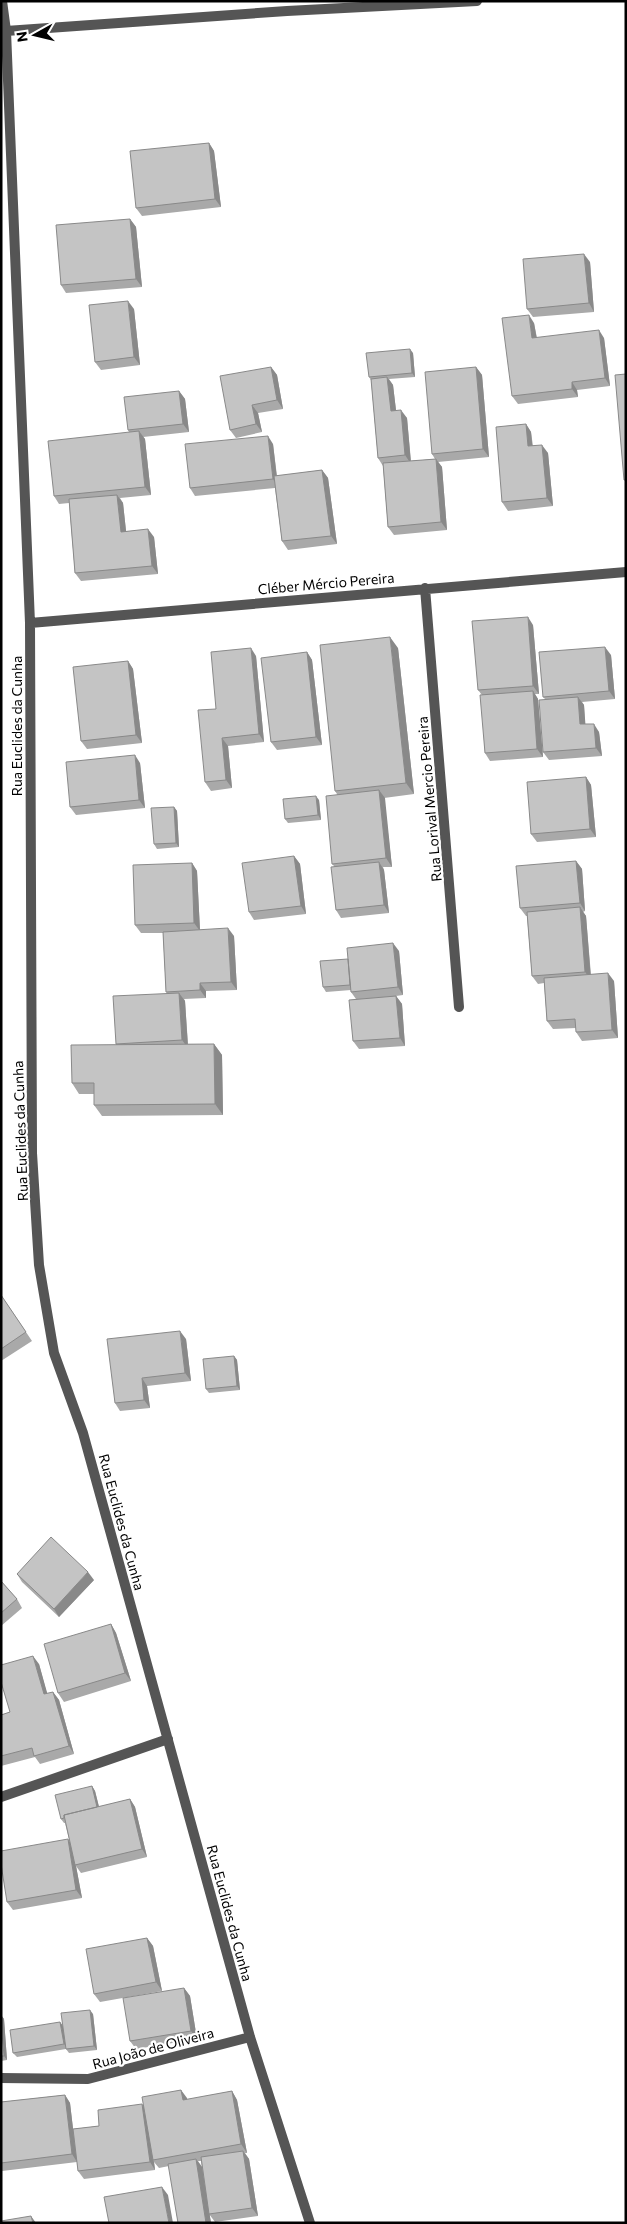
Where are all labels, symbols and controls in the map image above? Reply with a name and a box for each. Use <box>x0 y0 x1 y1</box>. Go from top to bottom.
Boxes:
north arrow <box>10 10 60 60</box>
text: N <box>12 30 31 43</box>
street label: Cléber Mércio Pereira <box>257 569 395 597</box>
street label: Rua Euclides da Cunha <box>8 656 25 796</box>
street label: Rua Lorival Mercio Pereira <box>413 716 445 882</box>
street label: Rua Euclides da Cunha <box>9 1060 31 1202</box>
street label: Rua Euclides da Cunha <box>96 1452 148 1592</box>
street label: Rua Euclides da Cunha <box>204 1843 256 1983</box>
street label: Rua João de Oliveira <box>90 2024 216 2072</box>

